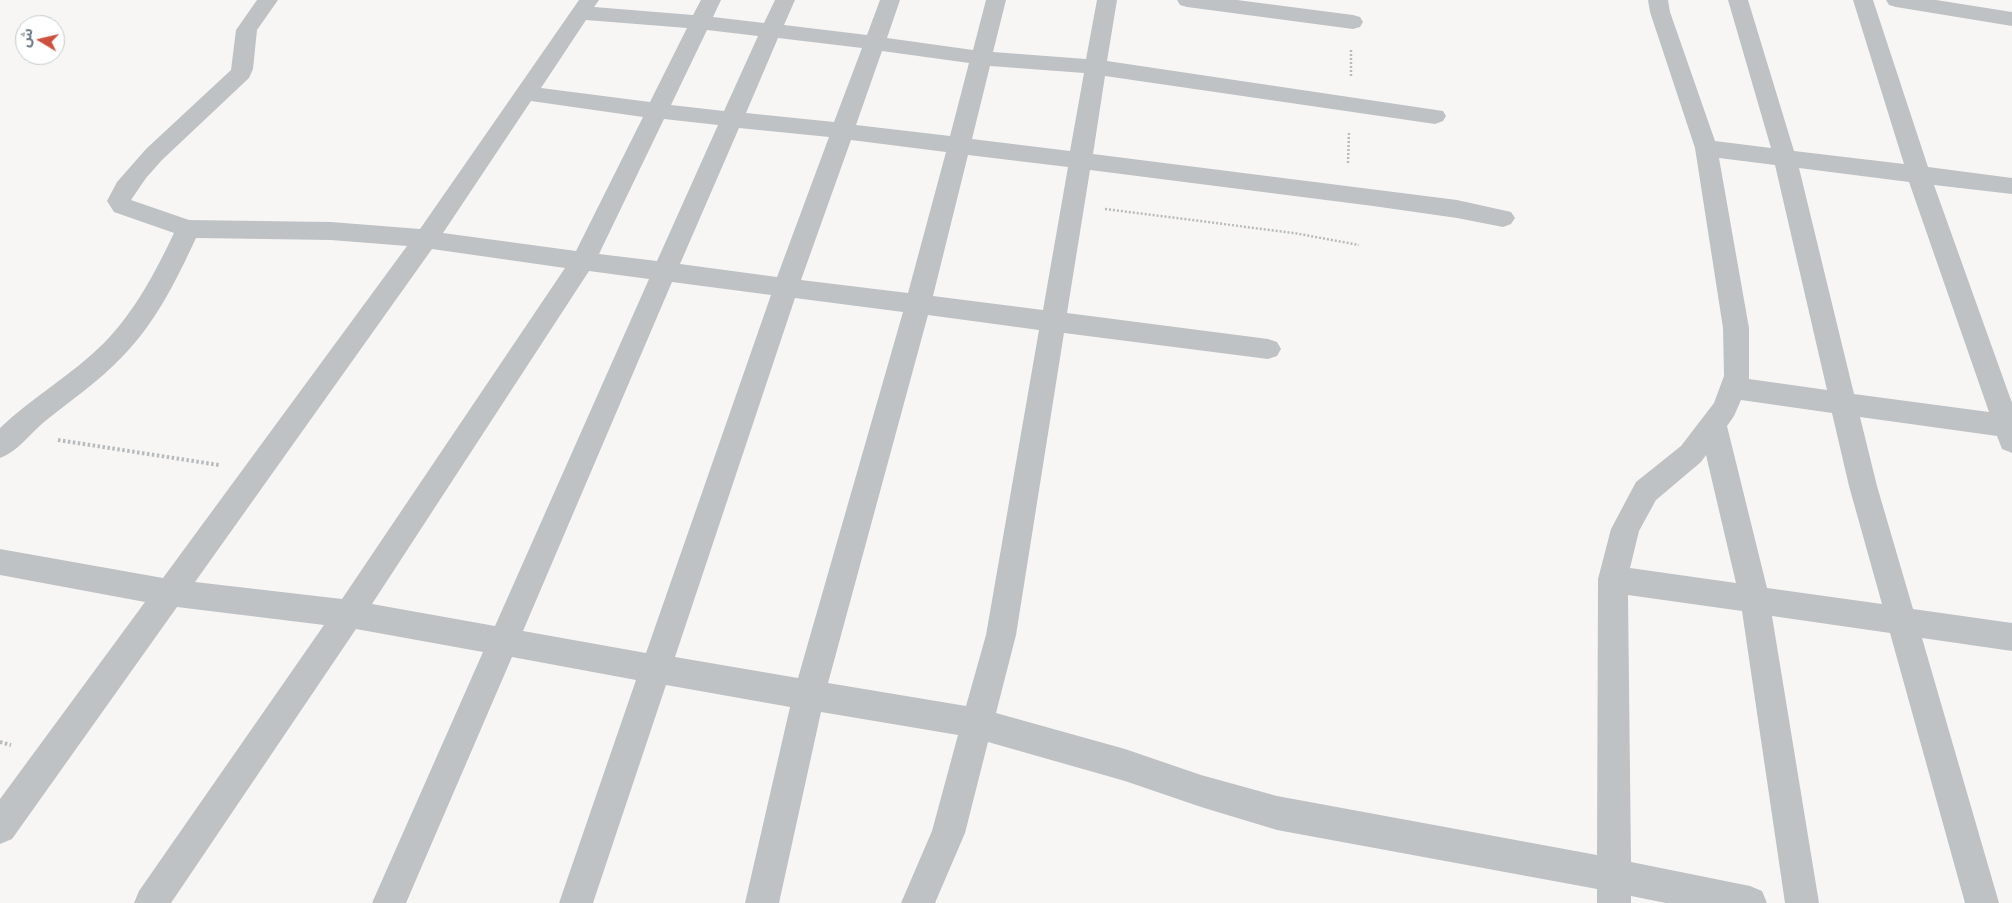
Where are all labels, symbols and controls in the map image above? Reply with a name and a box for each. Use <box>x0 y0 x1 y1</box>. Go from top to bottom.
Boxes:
north arrow <box>15 15 65 65</box>
text: ش <box>16 27 37 49</box>

